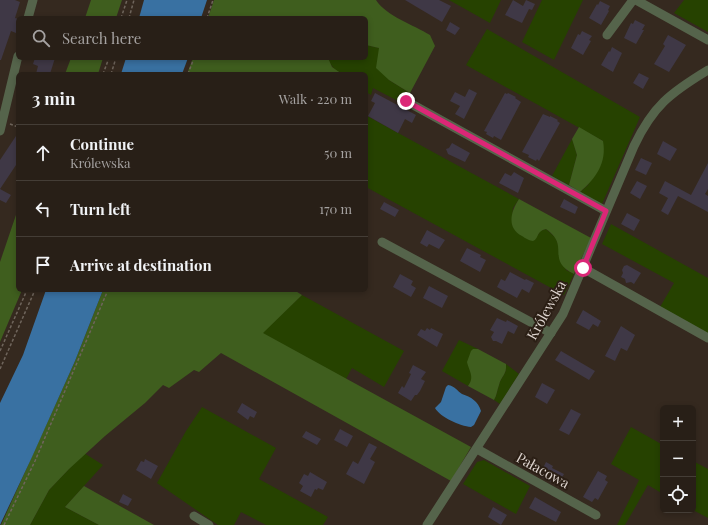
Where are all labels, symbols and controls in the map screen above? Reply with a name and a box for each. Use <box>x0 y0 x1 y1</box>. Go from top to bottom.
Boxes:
search box <box>16 16 368 60</box>
icon: search <box>30 27 52 49</box>
text: Search here <box>62 28 141 48</box>
text: 3 min <box>32 87 75 109</box>
text: Walk · 220 m <box>279 90 352 107</box>
route end <box>397 92 415 110</box>
text: Continue <box>70 134 134 154</box>
icon: ahead <box>32 142 54 164</box>
text: 50 m <box>324 144 352 161</box>
text: Królewska <box>70 154 130 171</box>
icon: left <box>32 198 54 220</box>
text: Turn left <box>70 199 131 219</box>
text: 170 m <box>319 200 352 217</box>
icon: arrive <box>32 254 54 276</box>
text: Arrive at destination <box>70 255 212 275</box>
route start <box>574 259 592 277</box>
street label: Królewska <box>522 277 570 343</box>
map controls <box>660 405 696 513</box>
button: + <box>660 405 696 441</box>
button: − <box>660 441 696 477</box>
street label: Pałacowa <box>513 448 573 492</box>
button: locate <box>660 477 696 513</box>

